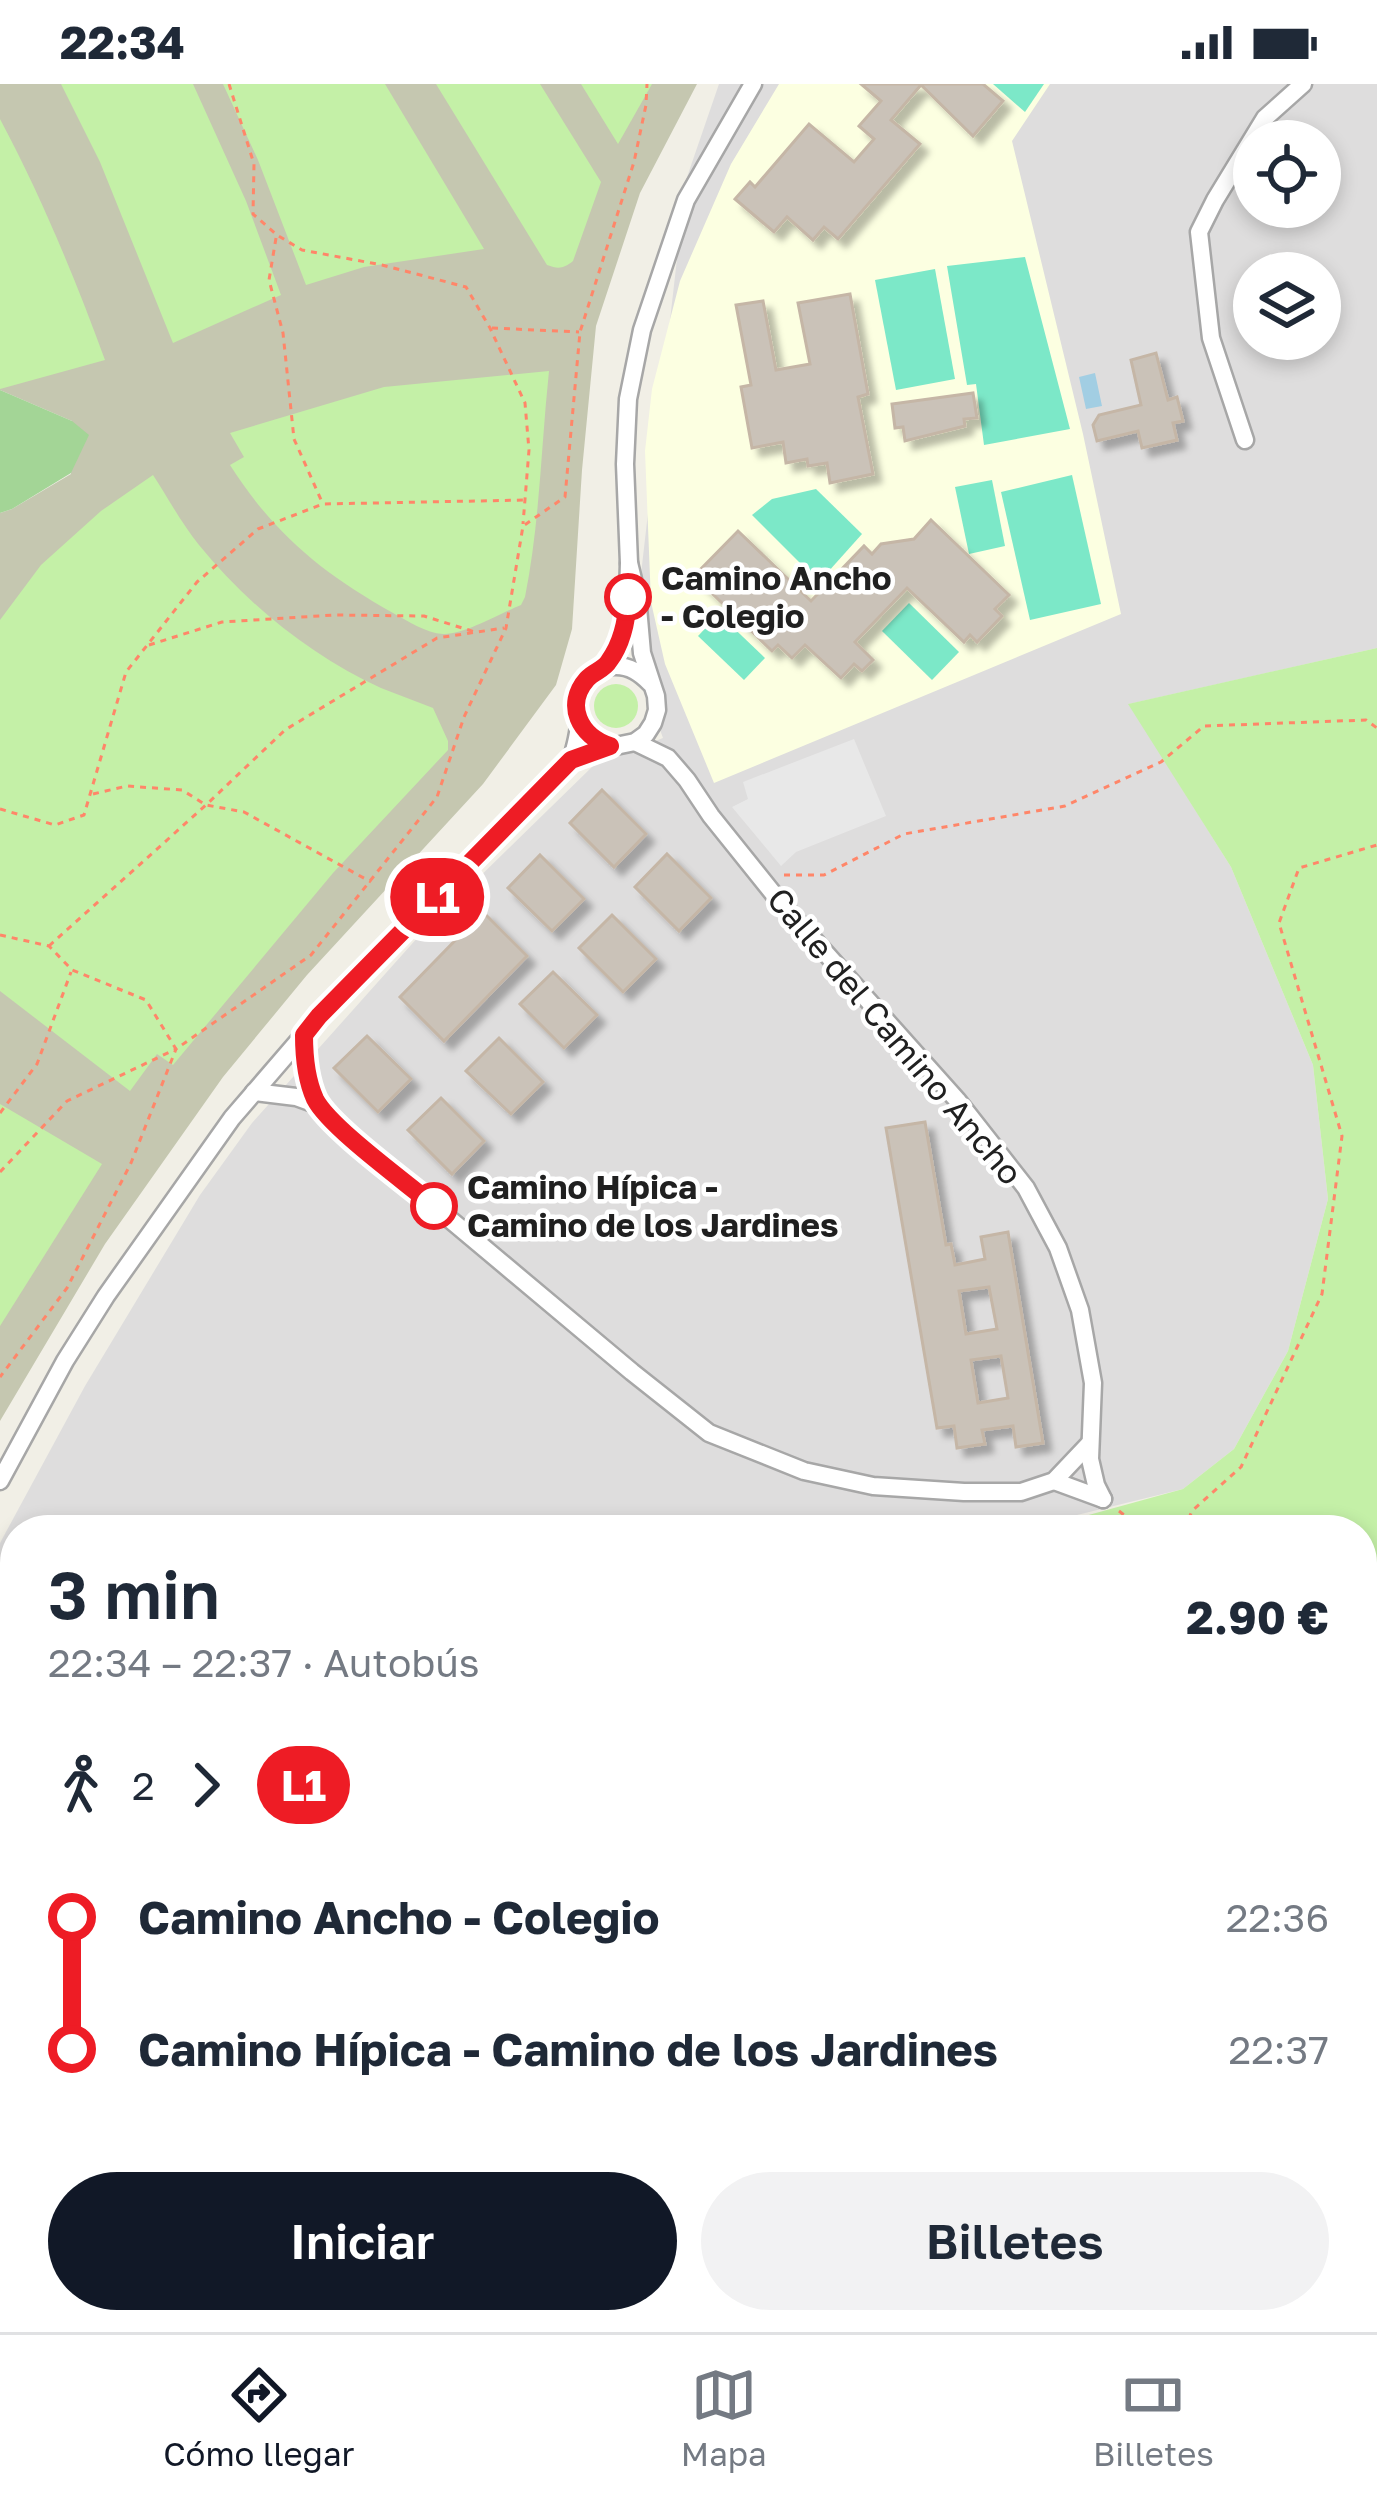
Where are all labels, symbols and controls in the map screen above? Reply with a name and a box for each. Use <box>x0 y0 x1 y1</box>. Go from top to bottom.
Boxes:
text: 22:34 <box>60 15 185 69</box>
map controls <box>1233 120 1341 360</box>
button: locate <box>1233 120 1341 228</box>
button: layers <box>1233 252 1341 360</box>
place label: Camino Ancho - Colegio <box>661 558 892 635</box>
marker: Camino Ancho - Colegio <box>606 575 650 619</box>
line badge: L1 <box>383 858 491 936</box>
text: L1 <box>414 872 460 922</box>
street label: Calle del Camino Ancho <box>760 879 1031 1192</box>
place label: Camino Hípica - Camino de los Jardines <box>467 1167 839 1244</box>
marker: Camino Hípica - Camino de los Jardines <box>412 1184 456 1228</box>
text: 3 min <box>48 1554 220 1634</box>
text: 2.90 € <box>1186 1590 1329 1644</box>
text: 22:34 – 22:37 · Autobús <box>48 1639 480 1686</box>
icon: walk <box>48 1752 114 1818</box>
icon: forward <box>173 1752 239 1818</box>
text: L1 <box>281 1760 326 1810</box>
text: 2 <box>132 1762 155 1809</box>
text: Camino Ancho - Colegio <box>138 1890 659 1944</box>
text: 22:36 <box>1226 1894 1329 1941</box>
text: Camino Hípica - Camino de los Jardines <box>138 2022 998 2076</box>
text: 22:37 <box>1229 2026 1329 2073</box>
button: Iniciar <box>48 2172 677 2310</box>
button: Billetes <box>701 2172 1329 2310</box>
tab: Cómo llegar <box>163 2362 354 2473</box>
tab: Mapa <box>681 2362 767 2473</box>
tab: Billetes <box>1093 2362 1214 2473</box>

